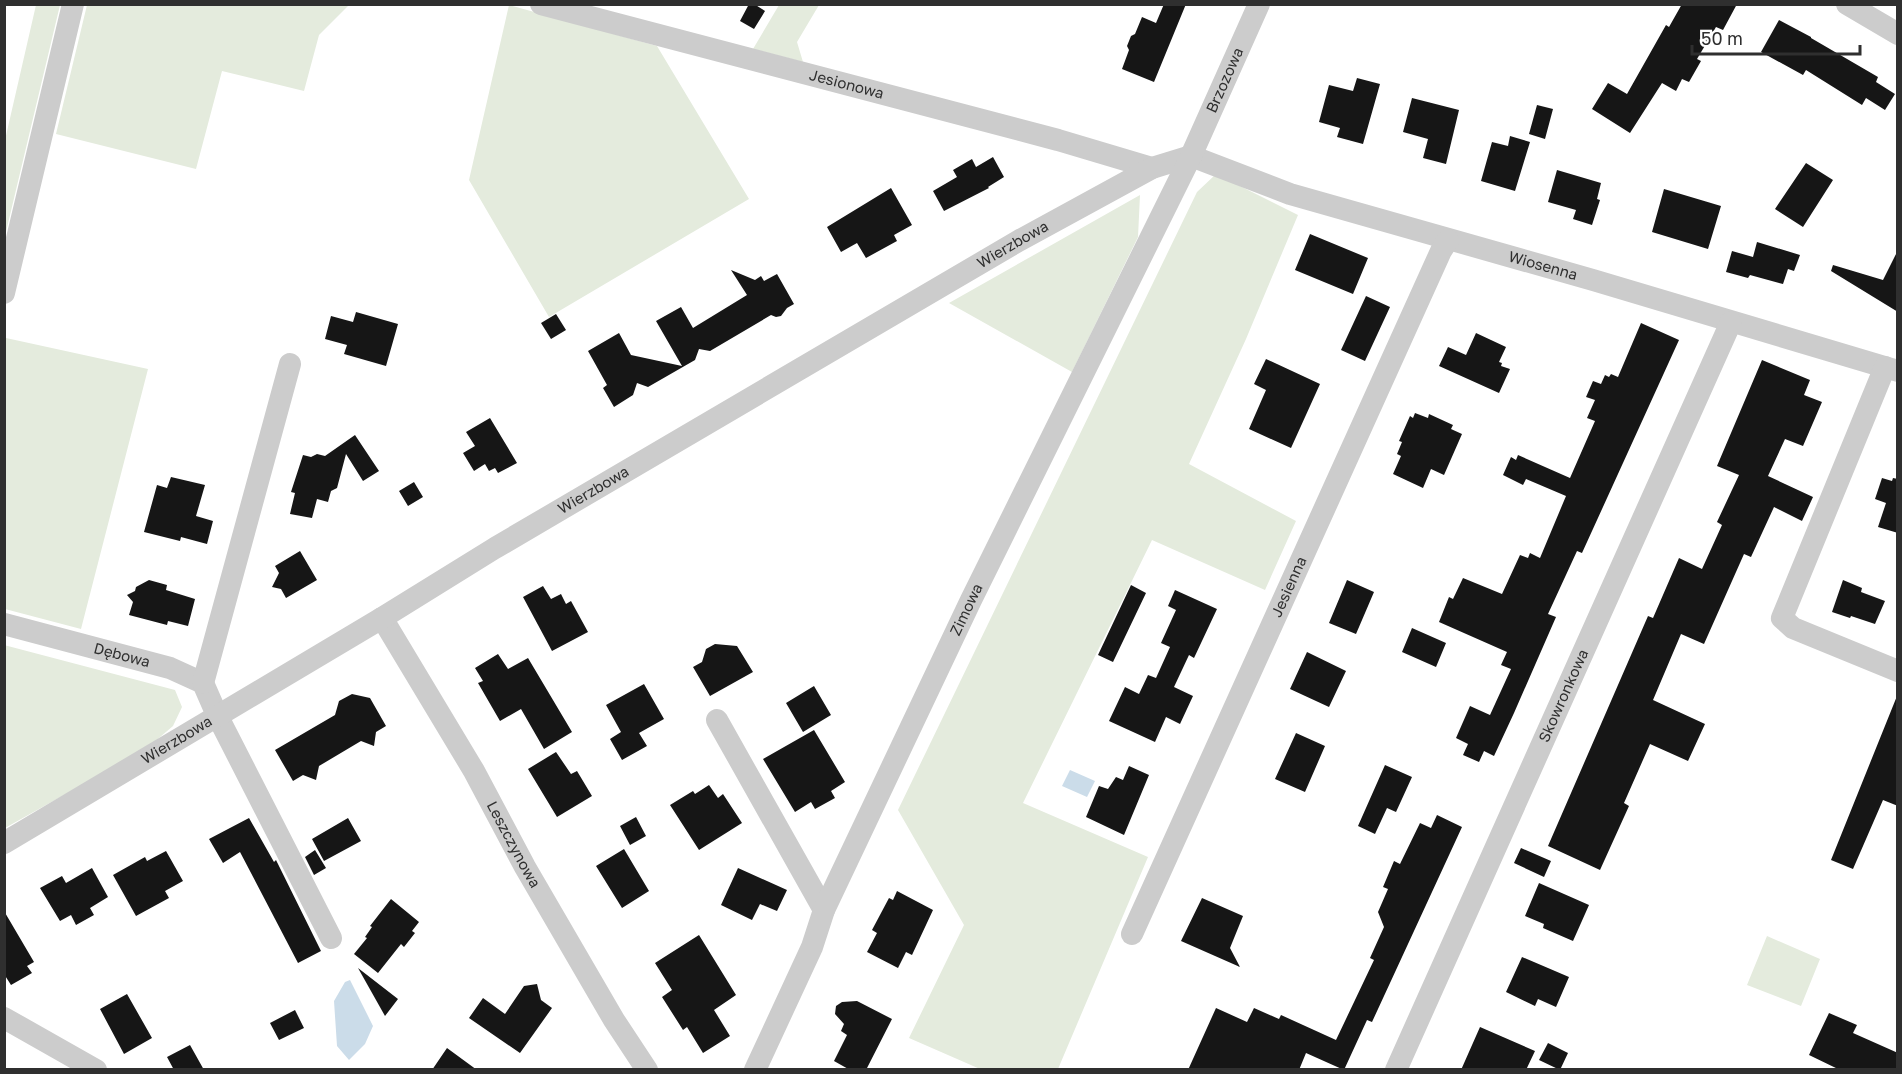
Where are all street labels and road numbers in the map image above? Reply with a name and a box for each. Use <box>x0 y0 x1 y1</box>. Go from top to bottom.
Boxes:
street label: Brzozowa <box>1202 44 1246 115</box>
street label: Jesionowa <box>808 65 886 102</box>
street label: Wierzbowa <box>973 216 1051 271</box>
street label: Wiosenna <box>1507 246 1580 283</box>
street label: Wierzbowa <box>554 462 632 517</box>
street label: Jesienna <box>1267 553 1310 620</box>
street label: Zimowa <box>946 580 986 638</box>
street label: Dębowa <box>92 638 152 670</box>
street label: Skowronkowa <box>1534 646 1591 745</box>
street label: Wierzbowa <box>138 711 215 767</box>
street label: Leszczynowa <box>484 798 545 891</box>

